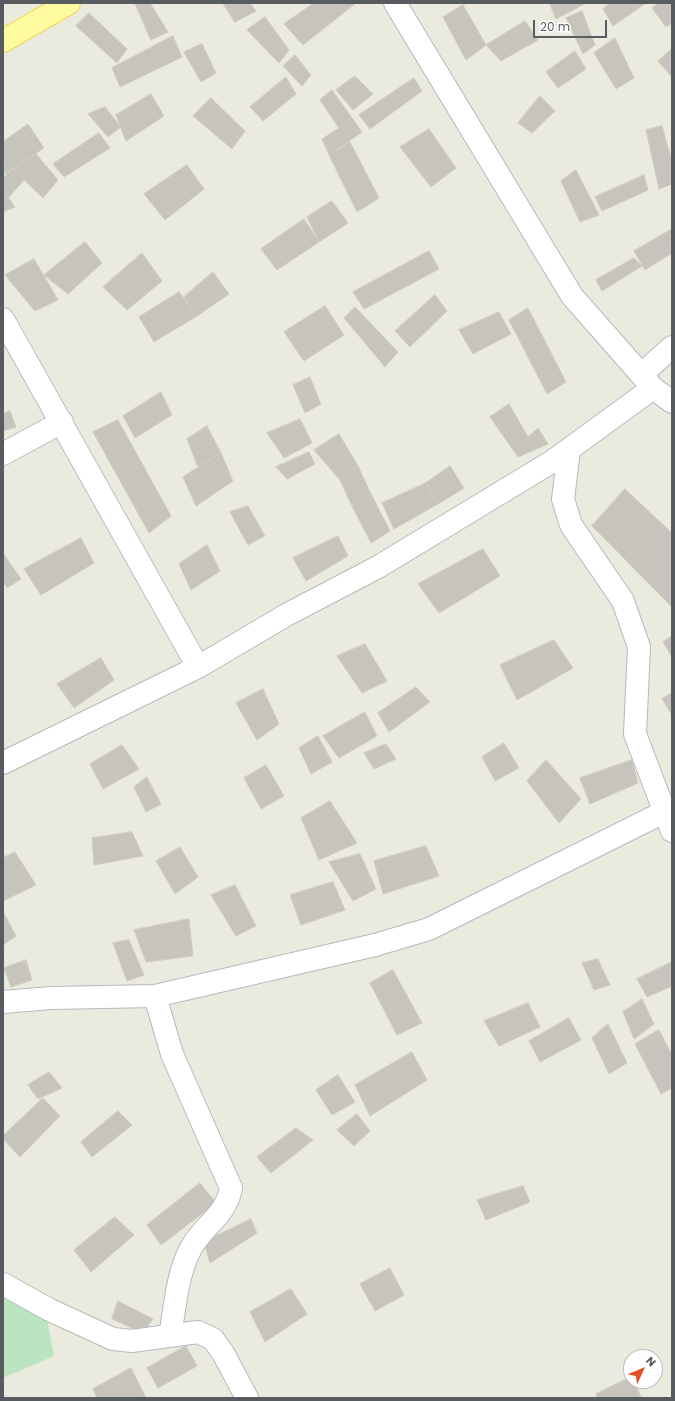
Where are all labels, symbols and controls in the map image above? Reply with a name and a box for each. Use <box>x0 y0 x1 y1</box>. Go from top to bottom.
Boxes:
scale bar <box>535 12 609 38</box>
text: 20 m <box>540 18 570 35</box>
north arrow <box>623 1349 663 1389</box>
text: N <box>642 1353 660 1370</box>

